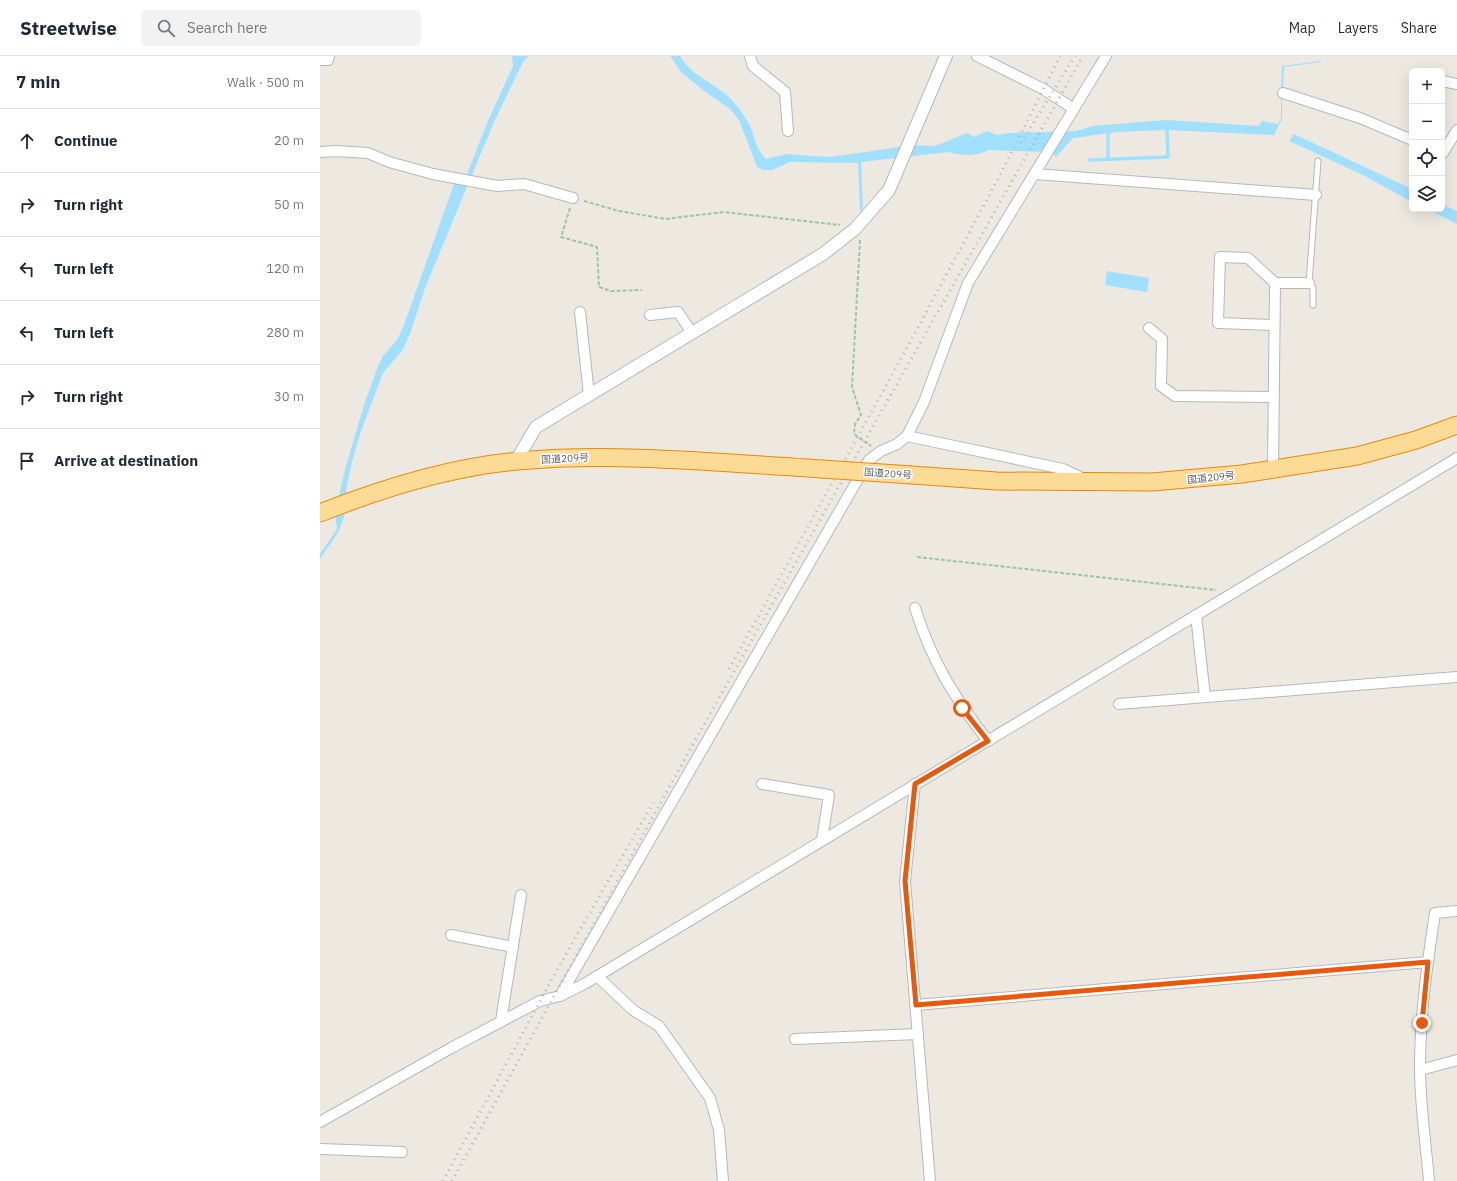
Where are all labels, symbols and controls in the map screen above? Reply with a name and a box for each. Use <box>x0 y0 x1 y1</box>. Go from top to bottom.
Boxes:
search box <box>141 10 421 46</box>
text: Streetwise <box>20 16 117 40</box>
icon: search <box>155 17 177 39</box>
text: Search here <box>187 18 267 37</box>
text: Map <box>1289 19 1316 37</box>
text: Layers <box>1338 19 1379 37</box>
text: Share <box>1401 19 1437 37</box>
map controls <box>1409 68 1445 212</box>
button: + <box>1409 68 1445 104</box>
text: 7 min <box>16 71 60 93</box>
text: Walk · 500 m <box>227 74 304 91</box>
button: − <box>1409 104 1445 140</box>
icon: ahead <box>16 130 38 152</box>
text: Continue <box>54 131 118 150</box>
text: 20 m <box>274 132 304 149</box>
button: locate <box>1409 140 1445 176</box>
button: layers <box>1409 176 1445 212</box>
icon: right <box>16 194 38 216</box>
text: Turn right <box>54 195 123 214</box>
text: 50 m <box>274 196 304 213</box>
icon: left <box>16 258 38 280</box>
text: Turn left <box>54 259 114 278</box>
text: 120 m <box>266 260 304 277</box>
icon: left <box>16 322 38 344</box>
text: Turn left <box>54 323 114 342</box>
text: 280 m <box>266 324 304 341</box>
icon: right <box>16 386 38 408</box>
text: Turn right <box>54 387 123 406</box>
text: 30 m <box>274 388 304 405</box>
icon: arrive <box>16 450 38 472</box>
text: Arrive at destination <box>54 451 198 470</box>
street label: 国道209号 <box>541 451 589 466</box>
street label: 国道209号 <box>864 465 912 482</box>
street label: 国道209号 <box>1187 469 1236 486</box>
route start <box>953 699 971 717</box>
route end <box>1413 1014 1431 1032</box>

